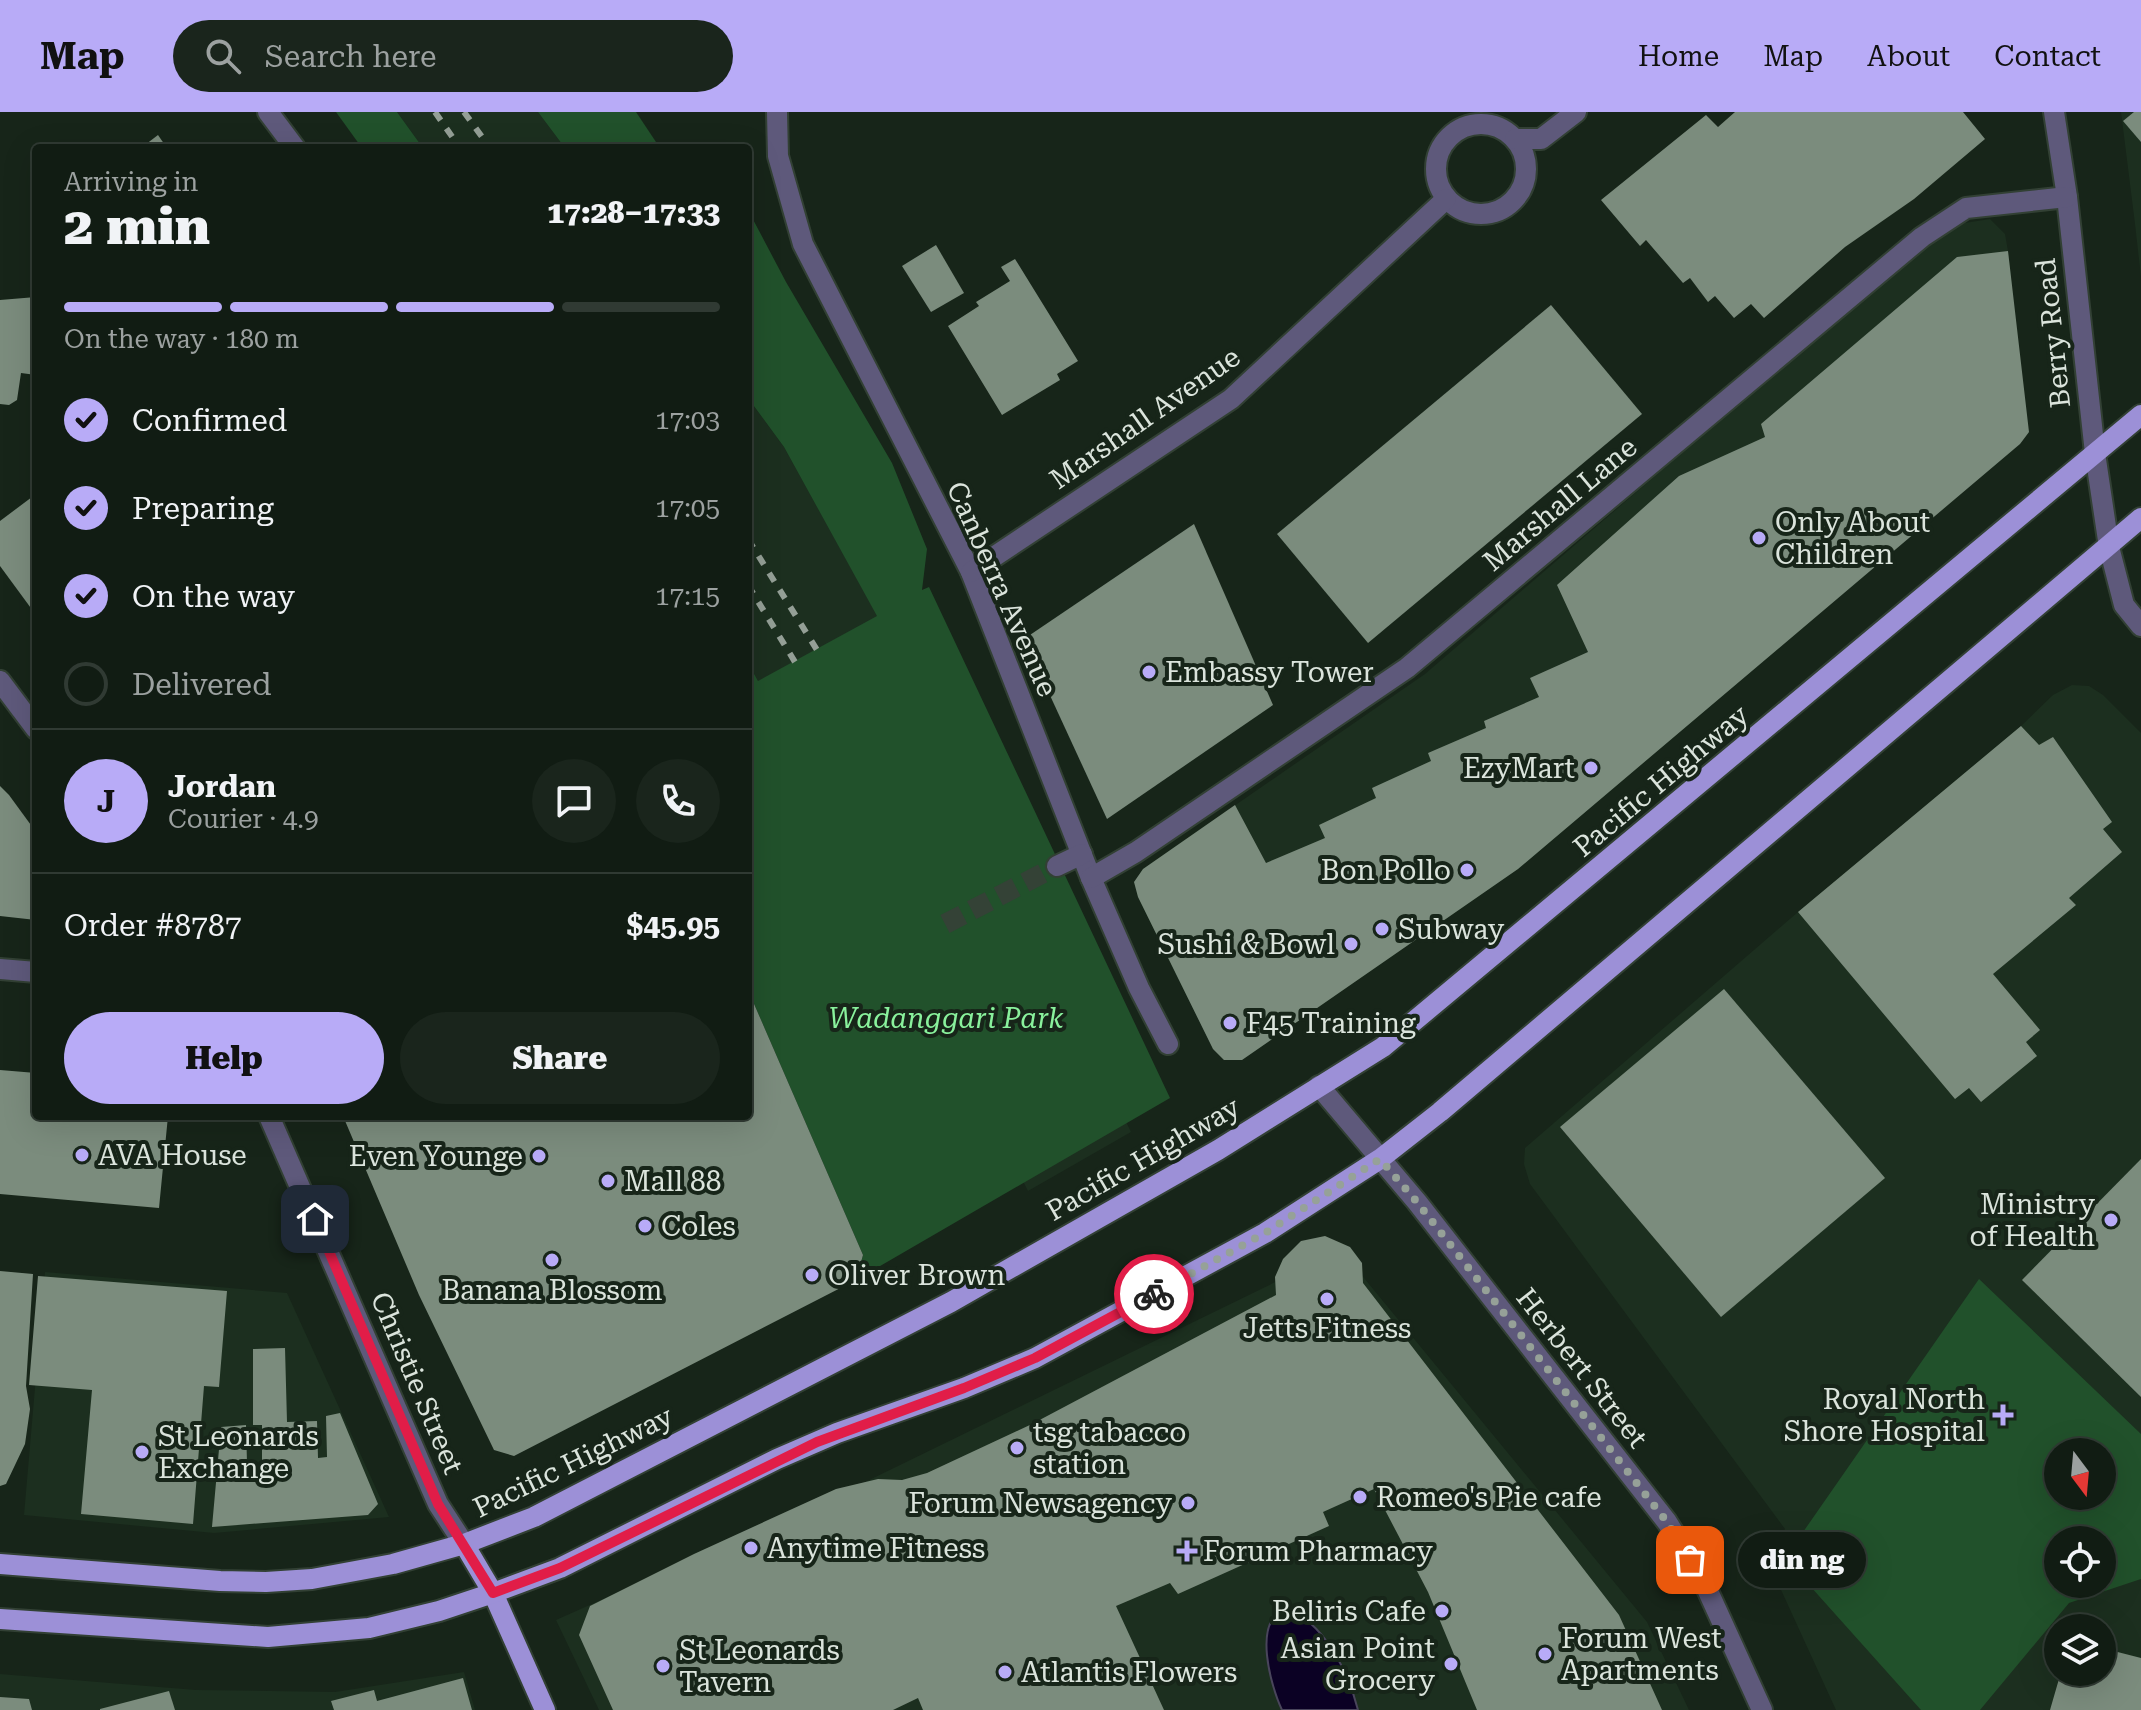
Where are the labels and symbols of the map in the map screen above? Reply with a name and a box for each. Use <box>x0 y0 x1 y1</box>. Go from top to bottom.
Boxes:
street label: Berry Road <box>2029 257 2077 409</box>
street label: Marshall Avenue <box>1044 340 1246 496</box>
street label: Marshall Lane <box>1477 430 1643 578</box>
street label: Canberra Avenue <box>940 476 1064 702</box>
place label: Only About Children <box>1775 506 1930 571</box>
marker: Only About Children <box>1750 529 1768 547</box>
place label: Embassy Tower <box>1165 656 1374 689</box>
marker: Embassy Tower <box>1140 663 1158 681</box>
street label: Pacific Highway <box>1567 698 1755 864</box>
place label: EzyMart <box>1463 752 1575 785</box>
marker: EzyMart <box>1582 759 1600 777</box>
place label: Bon Pollo <box>1321 854 1451 887</box>
marker: Bon Pollo <box>1458 861 1476 879</box>
place label: Subway <box>1398 913 1505 946</box>
marker: Subway <box>1373 920 1391 938</box>
place label: Sushi & Bowl <box>1157 928 1335 961</box>
marker: Sushi & Bowl <box>1342 935 1360 953</box>
park label: Wadanggari Park <box>829 1002 1064 1035</box>
place label: F45 Training <box>1246 1007 1416 1040</box>
marker: F45 Training <box>1221 1014 1239 1032</box>
street label: Pacific Highway <box>1040 1090 1246 1228</box>
place label: AVA House <box>98 1139 247 1172</box>
place label: Even Younge <box>349 1140 523 1173</box>
marker: AVA House <box>73 1146 91 1164</box>
marker: Even Younge <box>530 1147 548 1165</box>
place label: Mall 88 <box>624 1165 721 1198</box>
marker: Mall 88 <box>599 1172 617 1190</box>
pin <box>281 1185 349 1253</box>
place label: Ministry of Health <box>1970 1188 2095 1253</box>
place label: Coles <box>661 1210 736 1243</box>
marker: Ministry of Health <box>2102 1211 2120 1229</box>
marker: Coles <box>636 1217 654 1235</box>
marker: Banana Blossom <box>543 1251 561 1269</box>
courier <box>1114 1254 1194 1334</box>
place label: Oliver Brown <box>828 1259 1005 1292</box>
marker: Oliver Brown <box>803 1266 821 1284</box>
place label: Banana Blossom <box>442 1274 662 1307</box>
street label: Herbert Street <box>1510 1282 1654 1454</box>
street label: Christie Street <box>364 1287 470 1479</box>
marker: Jetts Fitness <box>1318 1290 1336 1308</box>
place label: Jetts Fitness <box>1243 1312 1411 1345</box>
place label: Royal North Shore Hospital <box>1784 1383 1985 1448</box>
street label: Pacific Highway <box>468 1399 679 1525</box>
marker: Royal North Shore Hospital <box>1992 1404 2014 1426</box>
place label: tsg tabacco station <box>1033 1416 1186 1481</box>
place label: St Leonards Exchange <box>158 1420 319 1485</box>
north arrow <box>2044 1438 2116 1510</box>
marker: tsg tabacco station <box>1008 1439 1026 1457</box>
marker: St Leonards Exchange <box>133 1443 151 1461</box>
place label: Romeo's Pie cafe <box>1376 1481 1602 1514</box>
place label: Forum Newsagency <box>908 1487 1172 1520</box>
marker: Romeo's Pie cafe <box>1351 1488 1369 1506</box>
marker: Forum Newsagency <box>1179 1494 1197 1512</box>
pin <box>1656 1526 1724 1594</box>
place label: Anytime Fitness <box>767 1532 985 1565</box>
callout: din ng <box>1738 1532 1866 1588</box>
place label: Forum Pharmacy <box>1203 1535 1433 1568</box>
marker: Anytime Fitness <box>742 1539 760 1557</box>
marker: Forum Pharmacy <box>1178 1542 1196 1560</box>
place label: Beliris Cafe <box>1272 1595 1426 1628</box>
marker: Beliris Cafe <box>1433 1602 1451 1620</box>
place label: Forum West Apartments <box>1561 1622 1722 1687</box>
place label: Asian Point Grocery <box>1281 1632 1435 1697</box>
place label: St Leonards Tavern <box>679 1634 840 1699</box>
marker: Forum West Apartments <box>1536 1645 1554 1663</box>
marker: Asian Point Grocery <box>1442 1655 1460 1673</box>
place label: Atlantis Flowers <box>1021 1656 1237 1689</box>
marker: St Leonards Tavern <box>654 1657 672 1675</box>
marker: Atlantis Flowers <box>996 1663 1014 1681</box>

